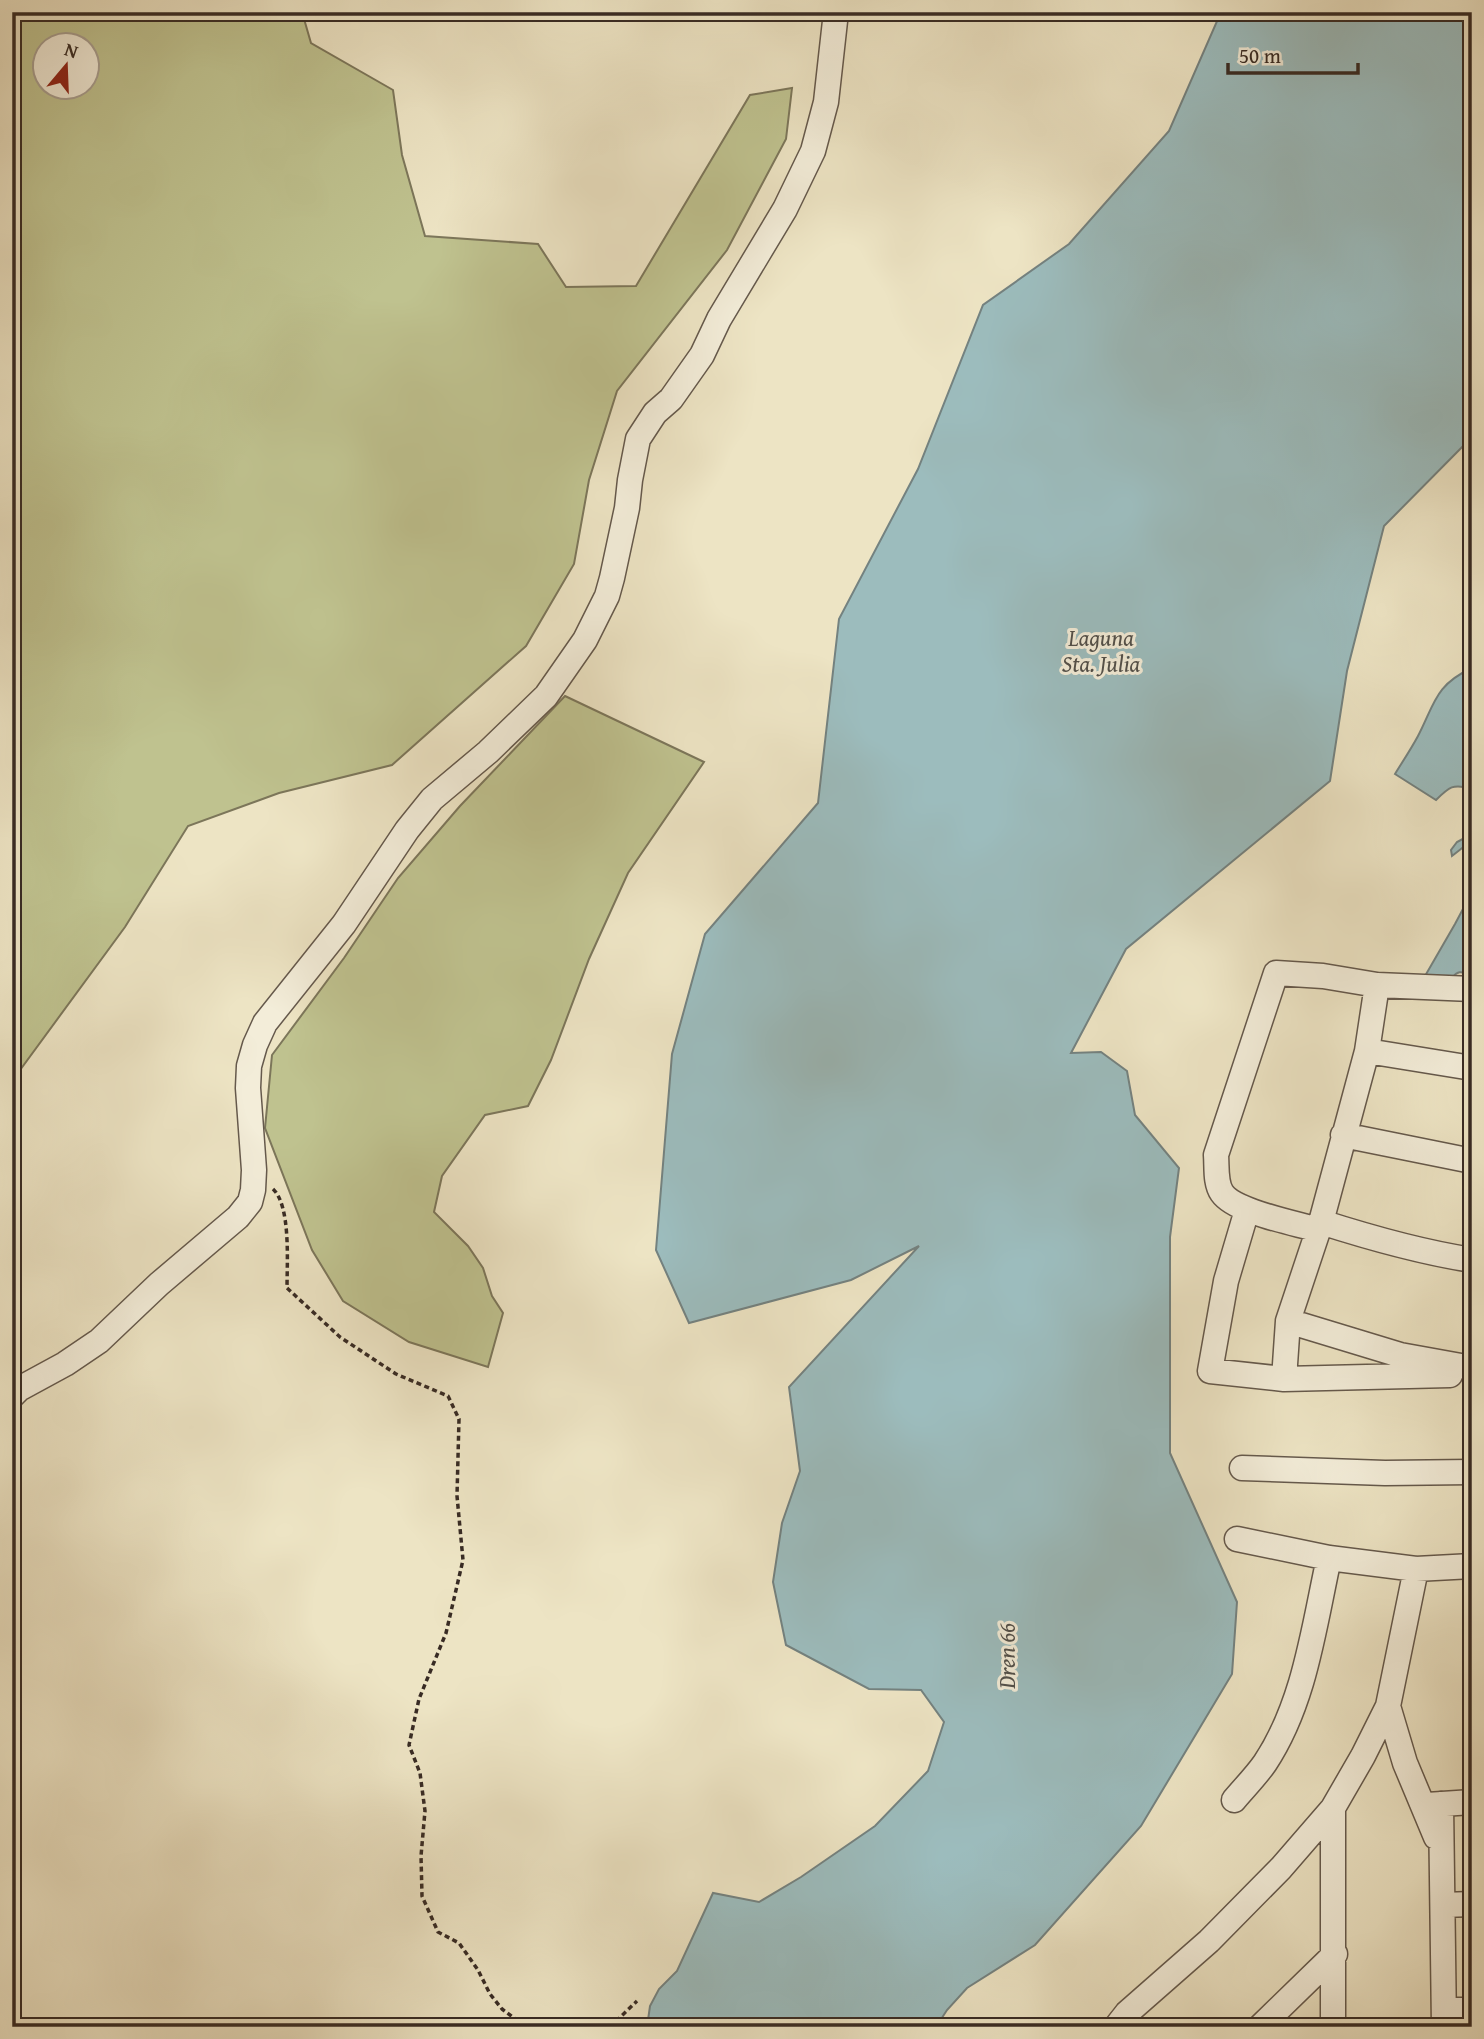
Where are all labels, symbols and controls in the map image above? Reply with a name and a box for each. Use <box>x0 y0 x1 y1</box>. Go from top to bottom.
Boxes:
north arrow <box>32 32 102 102</box>
scale bar <box>1228 32 1358 76</box>
text: N <box>61 35 82 65</box>
text: 50 m <box>1239 40 1281 71</box>
water label: Laguna Sta. Julia <box>1062 621 1141 680</box>
water label: Dren 66 <box>990 1623 1023 1690</box>

